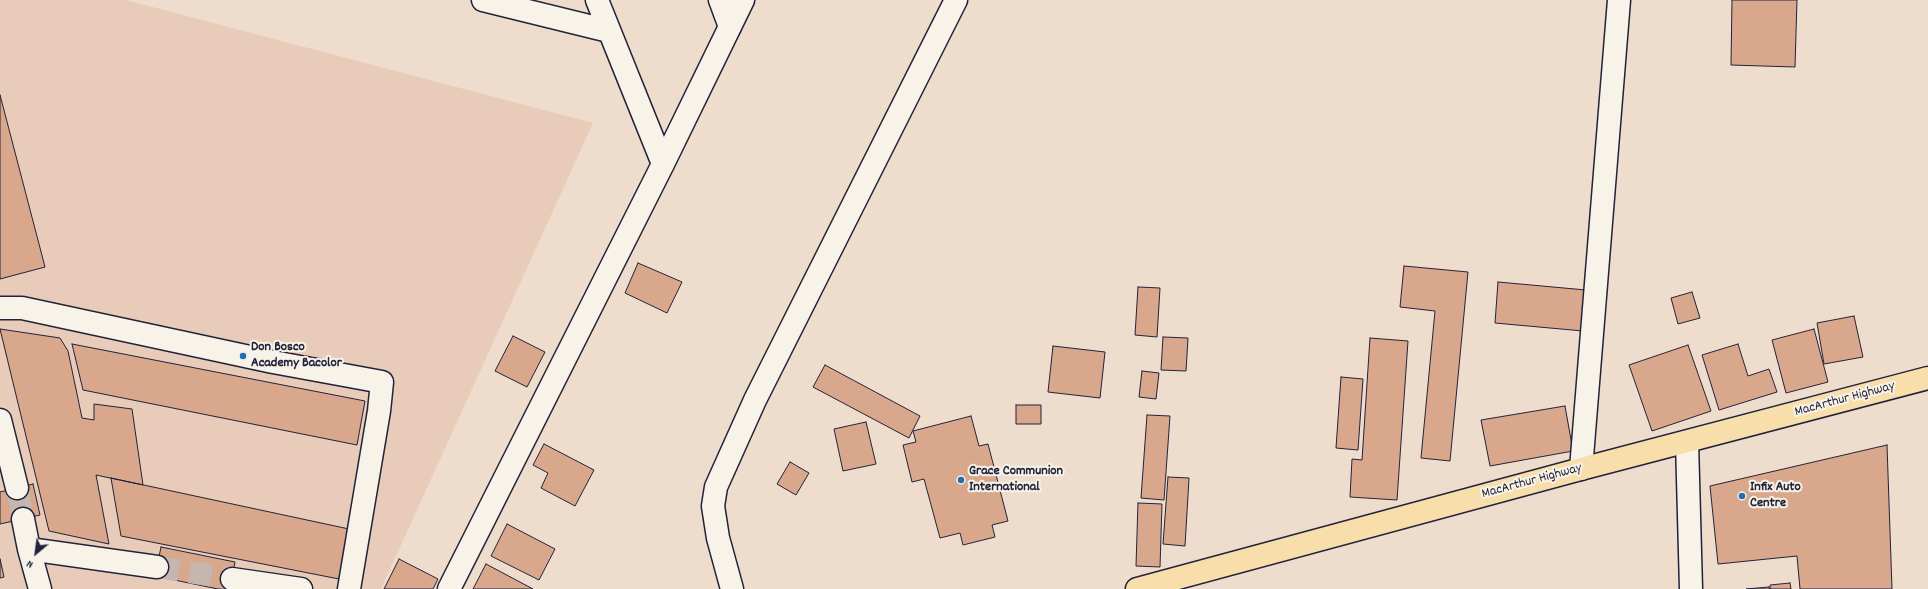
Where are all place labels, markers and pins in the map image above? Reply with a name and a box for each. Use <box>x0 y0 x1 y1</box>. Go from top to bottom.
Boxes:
place label: Don Bosco Academy Bacolor <box>251 340 342 372</box>
marker: Don Bosco Academy Bacolor <box>238 351 248 361</box>
place label: Grace Communion International <box>969 464 1063 496</box>
marker: Grace Communion International <box>956 475 966 485</box>
place label: Infix Auto Centre <box>1750 480 1801 512</box>
marker: Infix Auto Centre <box>1737 491 1747 501</box>

